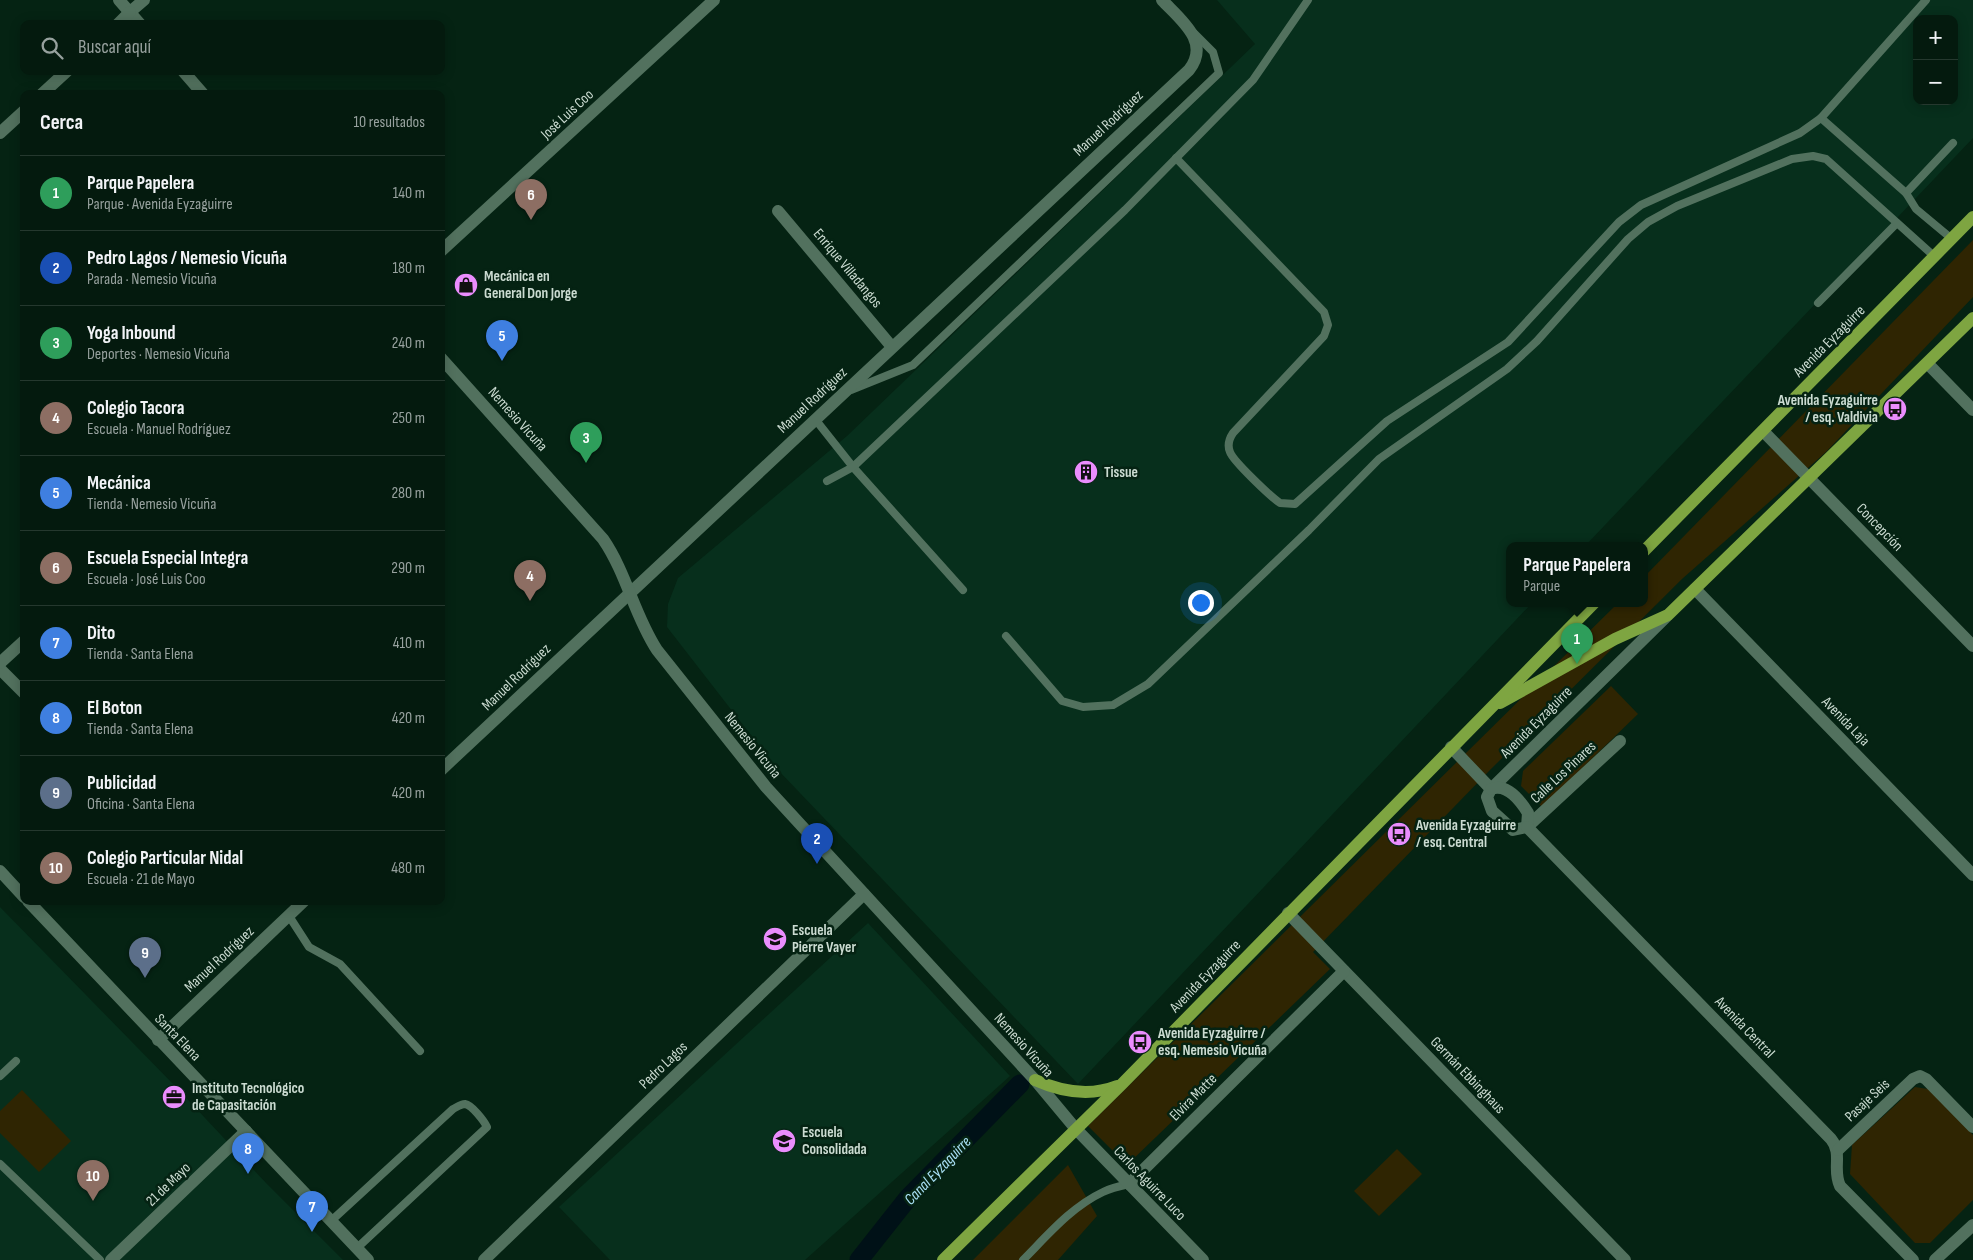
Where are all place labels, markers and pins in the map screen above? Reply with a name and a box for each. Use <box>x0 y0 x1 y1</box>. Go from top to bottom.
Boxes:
pin: 6 <box>515 179 547 220</box>
place label: Mecánica en General Don Jorge <box>484 267 577 303</box>
shop icon: Mecánica en General Don Jorge <box>453 272 479 298</box>
pin: 5 <box>486 320 518 361</box>
place label: Avenida Eyzaguirre / esq. Valdivia <box>1777 391 1878 427</box>
bus stop icon: Avenida Eyzaguirre / esq. Valdivia <box>1882 396 1908 422</box>
pin: 3 <box>570 422 602 463</box>
building icon: Tissue <box>1073 459 1099 485</box>
place label: Tissue <box>1104 463 1138 482</box>
pin: 4 <box>514 560 546 601</box>
pin: 1 <box>1561 623 1593 664</box>
place label: Avenida Eyzaguirre / esq. Central <box>1415 816 1516 852</box>
bus stop icon: Avenida Eyzaguirre / esq. Central <box>1386 821 1412 847</box>
pin: 2 <box>801 823 833 864</box>
place label: Escuela Pierre Vayer <box>792 921 856 957</box>
school or university icon: Escuela Pierre Vayer <box>762 926 788 952</box>
pin: 9 <box>129 937 161 978</box>
place label: Avenida Eyzaguirre / esq. Nemesio Vicuña <box>1157 1024 1267 1060</box>
bus stop icon: Avenida Eyzaguirre / esq. Nemesio Vicuña <box>1127 1029 1153 1055</box>
place label: Instituto Tecnológico de Capasitación <box>192 1079 304 1115</box>
office icon: Instituto Tecnológico de Capasitación <box>161 1084 187 1110</box>
place label: Escuela Consolidada <box>802 1123 867 1159</box>
school or university icon: Escuela Consolidada <box>771 1128 797 1154</box>
pin: 8 <box>232 1133 264 1174</box>
pin: 10 <box>77 1160 109 1201</box>
pin: 7 <box>296 1191 328 1232</box>

